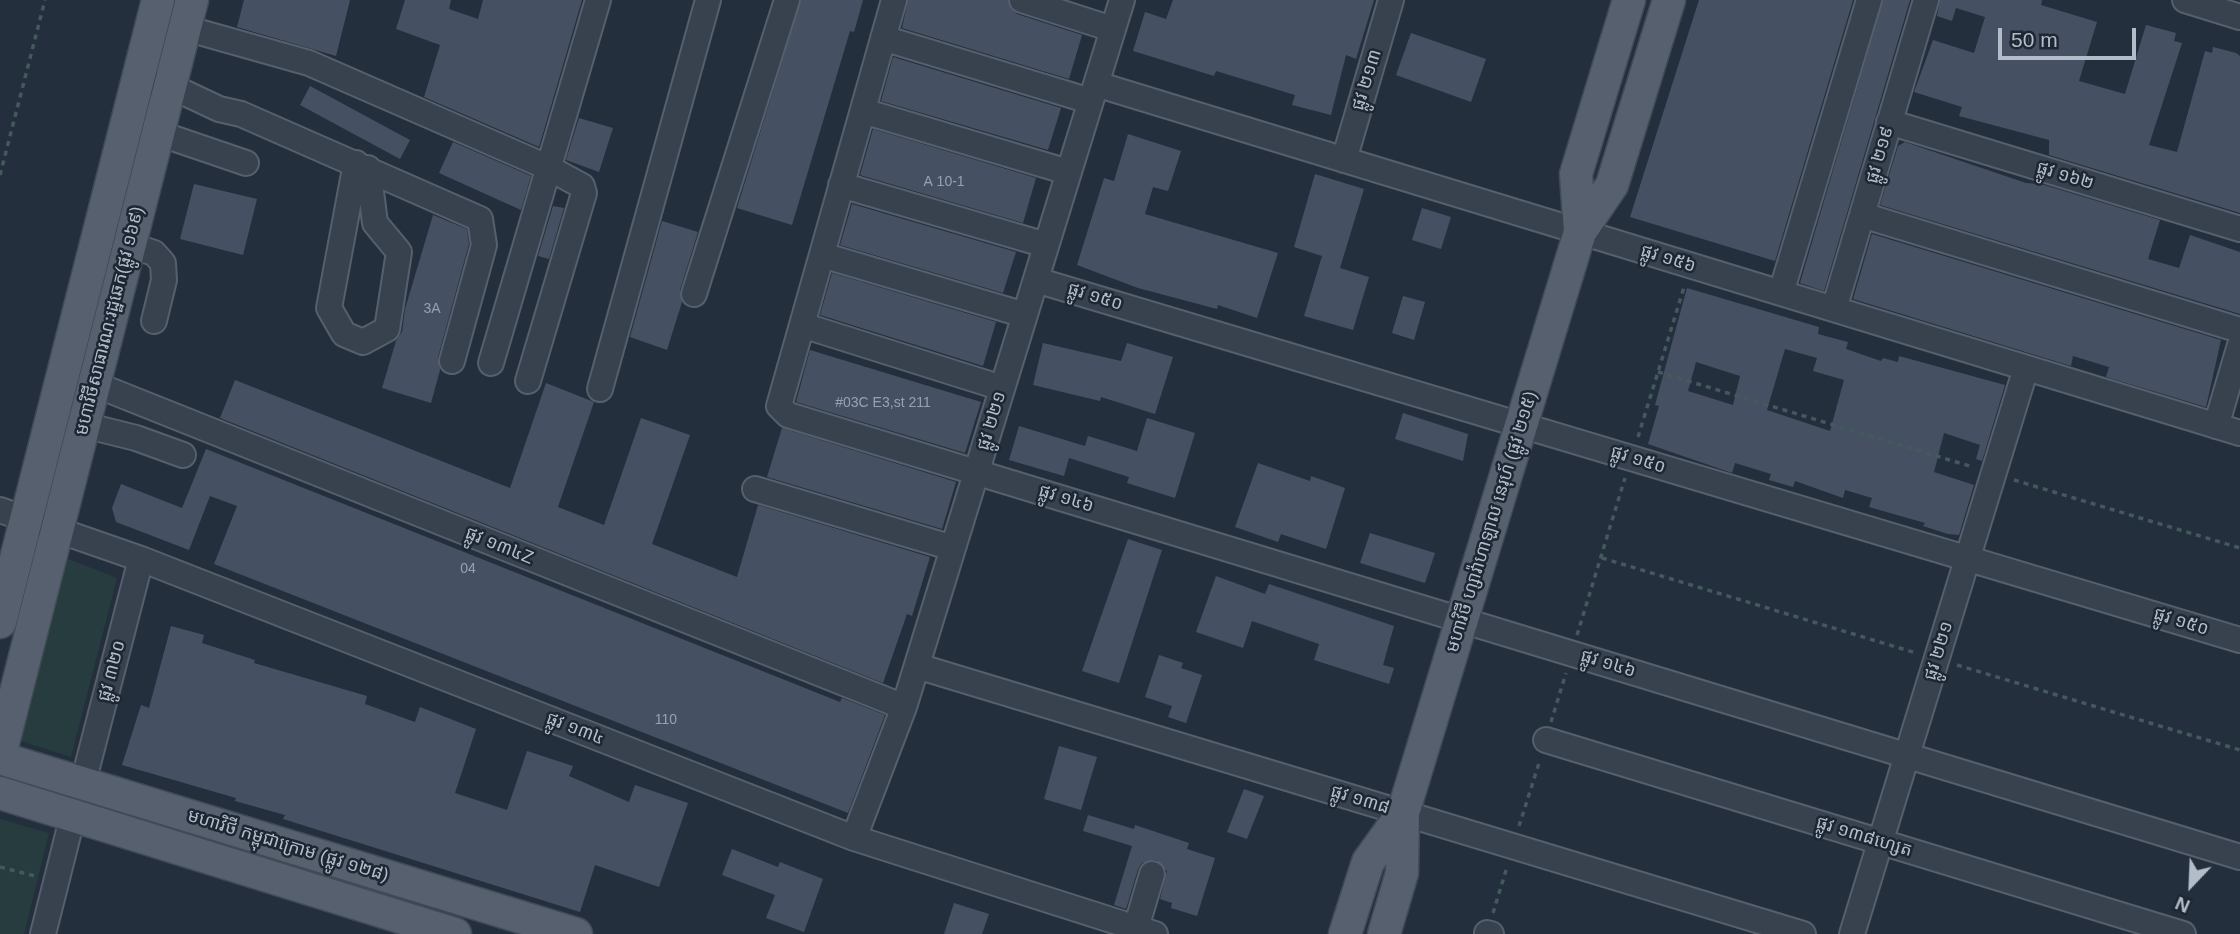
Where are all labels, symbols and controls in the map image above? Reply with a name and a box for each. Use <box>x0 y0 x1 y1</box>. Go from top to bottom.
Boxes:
scale bar <box>2002 14 2140 58</box>
text: 50 m <box>2011 28 2058 51</box>
street label: ផ្លូវ ២១៣ <box>1347 47 1387 113</box>
street label: ផ្លូវ ២១៩ <box>1862 124 1898 186</box>
street label: ផ្លូវ ១៦២ <box>2034 157 2096 195</box>
house number: A 10-1 <box>923 174 965 190</box>
street label: មហាវិថីសាធារណៈរដ្ឋឆេក(ផ្លូវ ១៦៩) <box>71 204 149 438</box>
street label: ផ្លូវ ១៥៦ <box>1638 240 1698 278</box>
street label: ផ្លូវ ១៥០ <box>1065 278 1125 316</box>
house number: 3A <box>423 301 441 317</box>
street label: ផ្លូវ ២២១ <box>973 389 1011 453</box>
street label: មហាវិថី ហ្សាវ៉ាហាឡាល នេរុហ៍ (ផ្លូវ ២១៥) <box>1442 389 1542 655</box>
house number: #03C E3,st 211 <box>835 395 931 411</box>
street label: ផ្លូវ ១៥០ <box>1608 441 1668 479</box>
street label: ផ្លូវ ១៤៦ <box>1036 480 1096 518</box>
street label: ផ្លូវ ១៣៤Z <box>462 523 536 569</box>
house number: 04 <box>460 561 476 577</box>
street label: ផ្លូវ ១៥០ <box>2151 603 2211 641</box>
street label: ផ្លូវ ២២១ <box>1920 619 1958 683</box>
street label: ផ្លូវ ៣២០ <box>93 638 131 704</box>
street label: ផ្លូវ ១៤៦ <box>1578 645 1638 683</box>
street label: ផ្លូវ ១៣៤ <box>543 708 607 750</box>
house number: 110 <box>655 712 677 728</box>
street label: ផ្លូវ ១៣៨ <box>1328 781 1392 819</box>
street label: មហាវិថី កម្ពុជាក្រោម (ផ្លូវ ១២៨) <box>185 805 391 887</box>
street label: ផ្លូវ ១៣៨ហ្សេត <box>1813 812 1915 862</box>
north arrow <box>2156 850 2226 920</box>
text: N <box>2172 892 2193 917</box>

